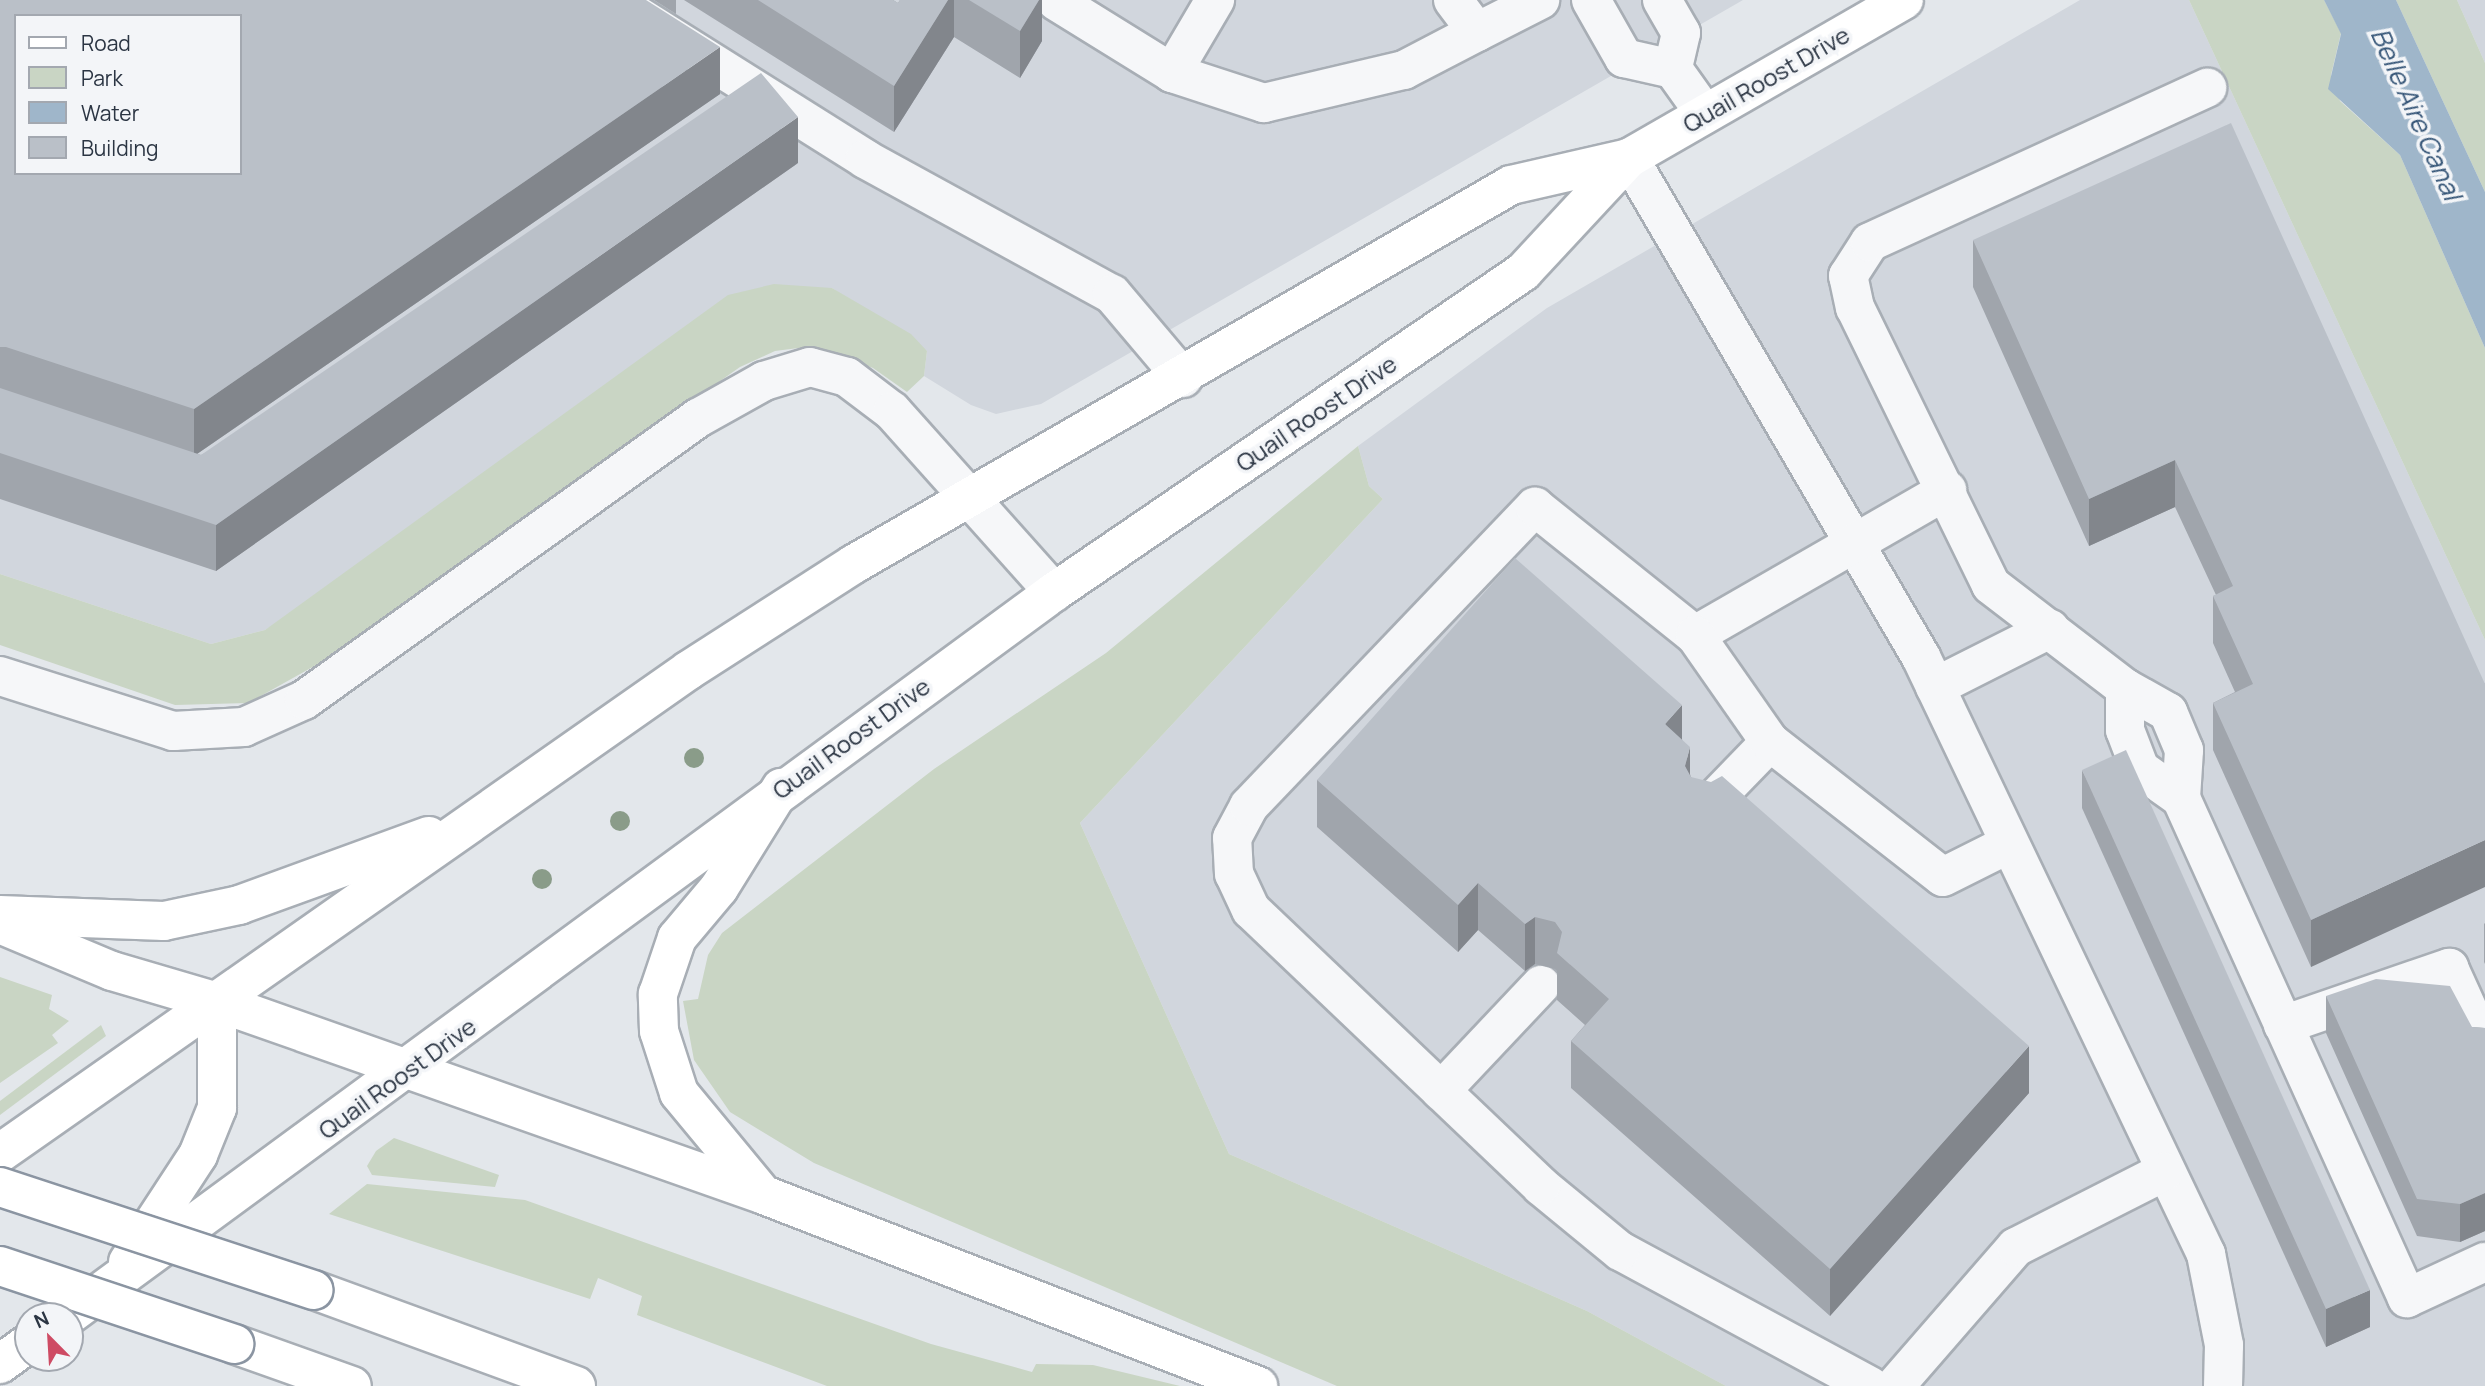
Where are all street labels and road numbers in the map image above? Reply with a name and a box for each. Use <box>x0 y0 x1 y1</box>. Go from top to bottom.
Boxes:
street label: Quail Roost Drive <box>1678 20 1854 138</box>
street label: Quail Roost Drive <box>1230 349 1402 477</box>
street label: Quail Roost Drive <box>767 671 935 805</box>
street label: Quail Roost Drive <box>313 1011 481 1145</box>

